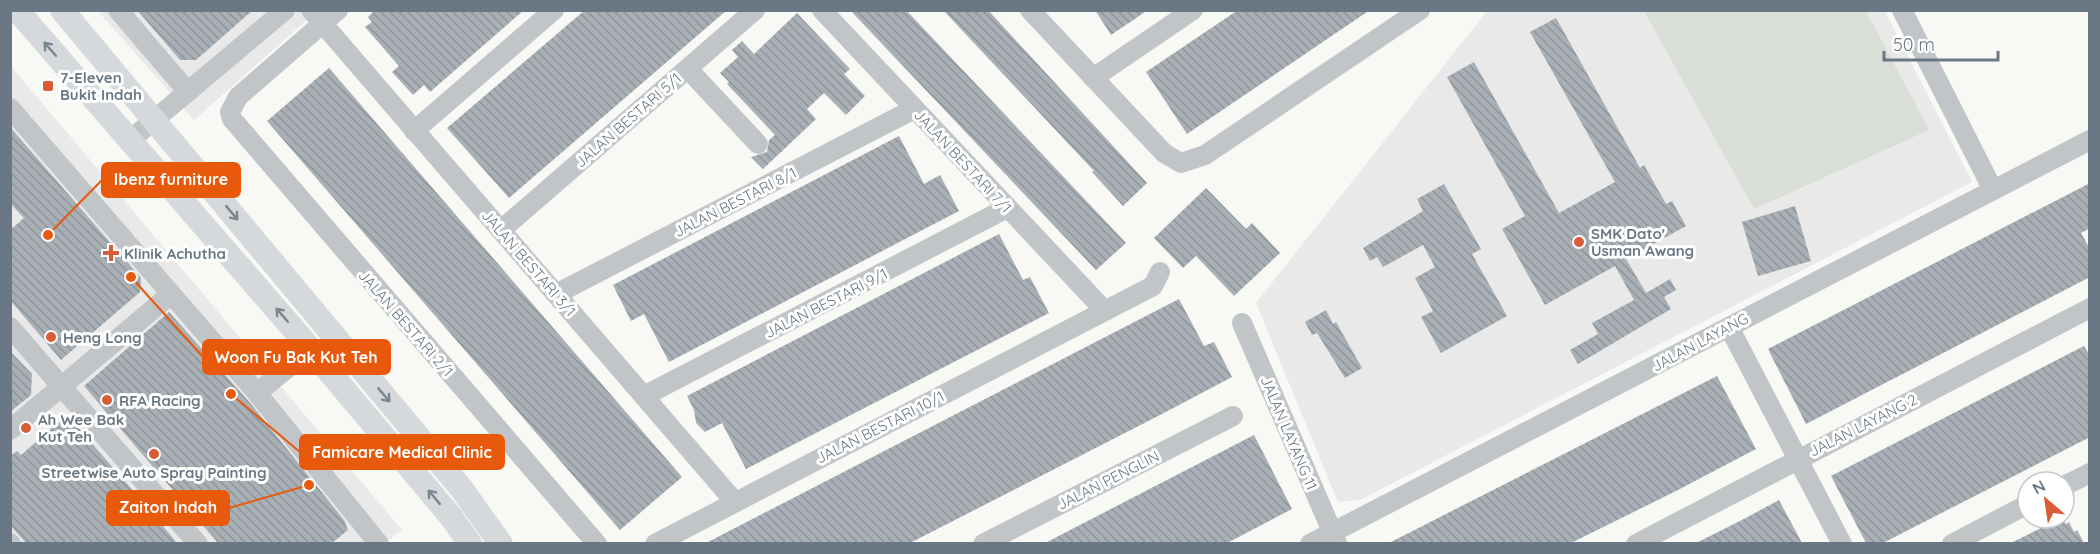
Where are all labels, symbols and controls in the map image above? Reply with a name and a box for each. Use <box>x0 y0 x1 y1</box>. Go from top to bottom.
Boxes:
scale bar <box>1884 24 1998 62</box>
text: 50 m <box>1893 33 1935 56</box>
one-way arrow <box>43 42 57 57</box>
place label: 7-Eleven Bukit Indah <box>60 68 142 104</box>
street label: JALAN BESTARI 5/1 <box>571 69 685 171</box>
marker: 7-Eleven Bukit Indah <box>41 79 55 93</box>
street label: JALAN BESTARI 7/1 <box>910 105 1016 217</box>
callout: Ibenz furniture <box>102 163 240 197</box>
street label: JALAN BESTARI 8/1 <box>671 163 799 241</box>
text: Ibenz furniture <box>114 169 228 189</box>
one-way arrow <box>225 205 239 220</box>
street label: JALAN BESTARI 3/1 <box>478 206 580 320</box>
place label: SMK Dato' Usman Awang <box>1591 224 1694 260</box>
marker: SMK Dato' Usman Awang <box>1572 235 1586 249</box>
marker: Klinik Achutha <box>102 244 120 262</box>
place label: Klinik Achutha <box>124 244 226 263</box>
street label: JALAN BESTARI 9/1 <box>761 264 891 342</box>
street label: JALAN BESTARI 2/1 <box>355 266 457 380</box>
one-way arrow <box>275 308 289 323</box>
street label: JALAN LAYANG <box>1648 309 1752 375</box>
place label: Heng Long <box>63 328 142 347</box>
marker: Heng Long <box>44 330 58 344</box>
callout: Woon Fu Bak Kut Teh <box>203 340 390 374</box>
text: Woon Fu Bak Kut Teh <box>214 347 378 367</box>
street label: JALAN LAYANG 11 <box>1256 373 1322 493</box>
street label: JALAN BESTARI 10/1 <box>813 386 947 468</box>
one-way arrow <box>377 387 391 402</box>
street label: JALAN LAYANG 2 <box>1806 390 1920 460</box>
place label: RFA Racing <box>119 391 201 410</box>
marker: RFA Racing <box>100 393 114 407</box>
place label: Ah Wee Bak Kut Teh <box>38 410 124 446</box>
marker: Ah Wee Bak Kut Teh <box>19 421 33 435</box>
callout: Famicare Medical Clinic <box>300 435 504 469</box>
text: Famicare Medical Clinic <box>312 442 492 462</box>
street label: JALAN PENGLIN <box>1054 446 1162 514</box>
marker: Streetwise Auto Spray Painting <box>147 447 161 461</box>
place label: Streetwise Auto Spray Painting <box>41 463 267 482</box>
north arrow <box>2016 470 2076 530</box>
text: N <box>2029 475 2049 498</box>
one-way arrow <box>428 489 441 505</box>
callout: Zaiton Indah <box>107 491 229 525</box>
text: Zaiton Indah <box>119 497 217 517</box>

